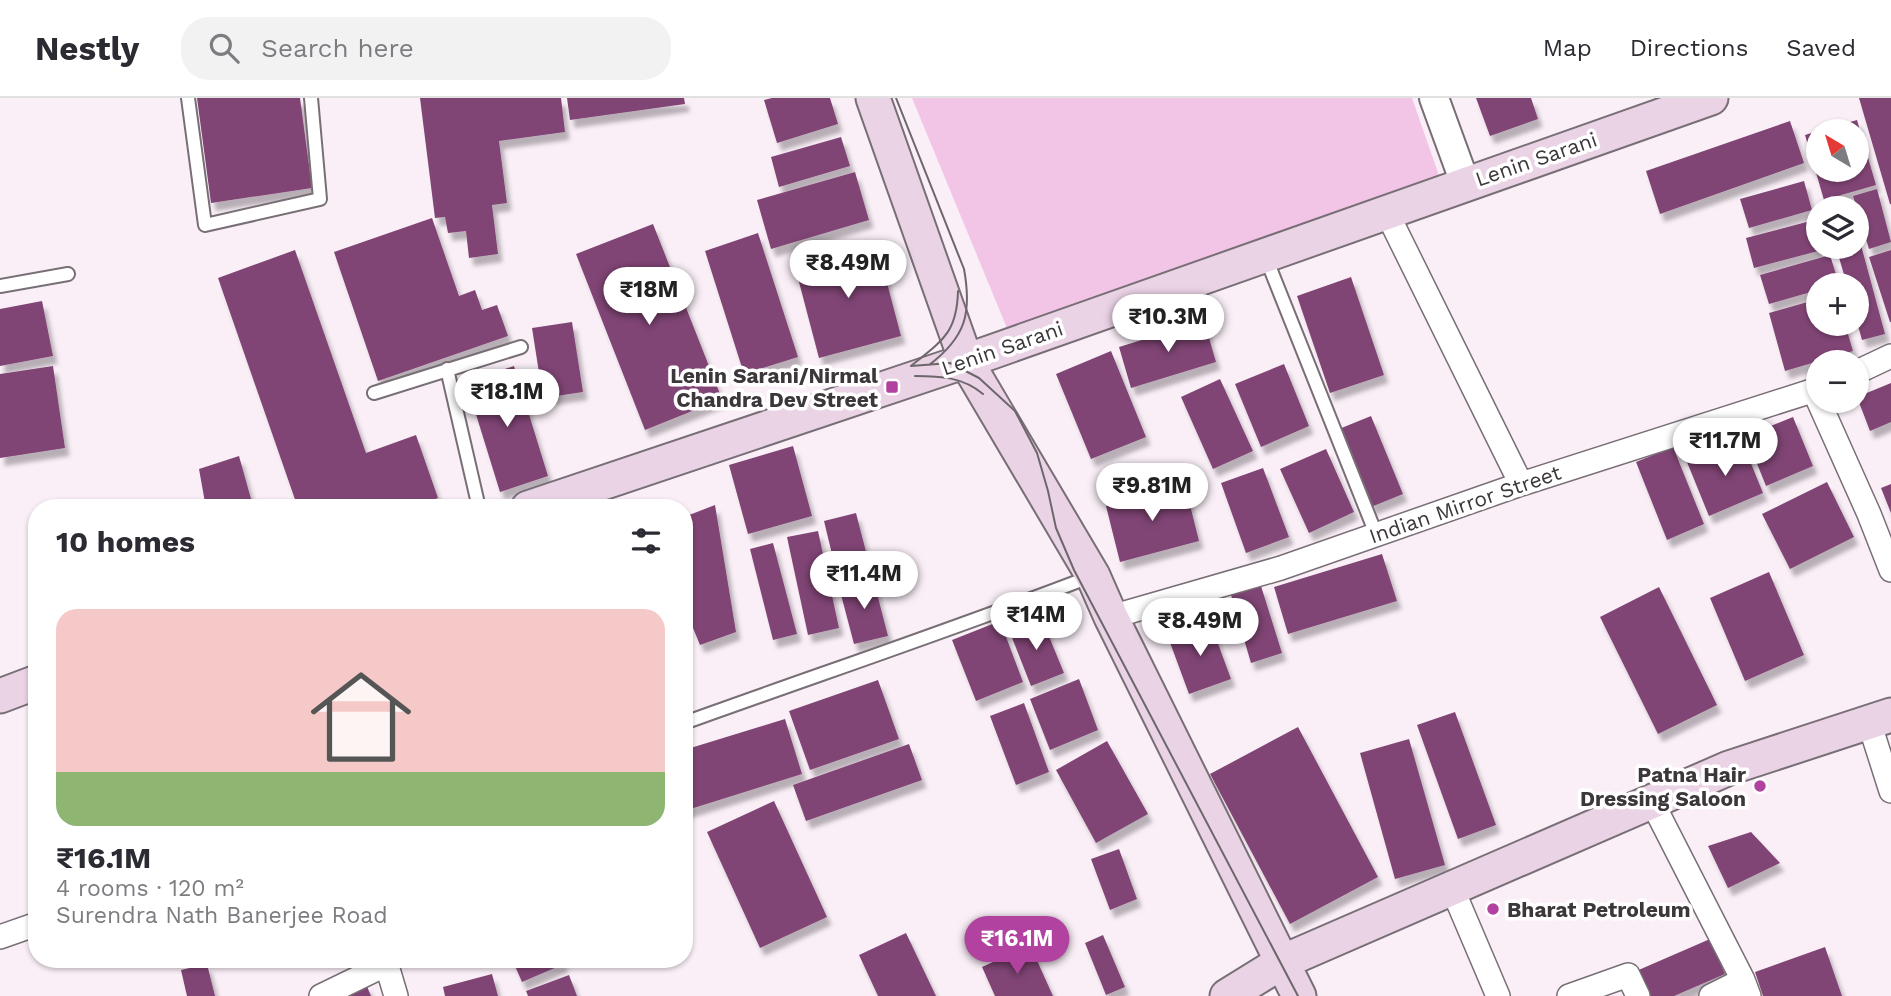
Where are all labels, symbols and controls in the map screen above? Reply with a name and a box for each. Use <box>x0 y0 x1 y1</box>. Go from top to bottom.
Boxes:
search box <box>181 17 671 80</box>
text: Nestly <box>35 29 139 68</box>
icon: search <box>205 29 243 67</box>
text: Search here <box>261 33 414 63</box>
text: Map <box>1543 34 1592 62</box>
text: Directions <box>1630 34 1748 62</box>
text: Saved <box>1786 34 1856 62</box>
north arrow <box>1806 119 1869 182</box>
map controls <box>1806 119 1869 413</box>
street label: Lenin Sarani <box>1472 127 1600 191</box>
button: layers <box>1806 196 1869 259</box>
pin: ₹8.49M <box>791 240 905 300</box>
text: ₹8.49M <box>806 249 890 276</box>
pin: ₹18M <box>608 268 690 327</box>
button: + <box>1806 273 1869 336</box>
text: ₹18M <box>619 276 679 303</box>
pin: ₹10.3M <box>1111 294 1225 354</box>
text: ₹10.3M <box>1128 303 1208 330</box>
street label: Lenin Sarani <box>938 316 1066 380</box>
button: − <box>1806 350 1869 413</box>
place label: Lenin Sarani/Nirmal Chandra Dev Street <box>670 363 878 412</box>
pin: ₹18.1M <box>450 370 564 429</box>
text: ₹18.1M <box>470 378 544 405</box>
marker: Lenin Sarani/Nirmal Chandra Dev Street <box>884 379 900 395</box>
pin: ₹11.7M <box>1668 418 1782 478</box>
text: ₹11.7M <box>1689 427 1761 454</box>
street label: Indian Mirror Street <box>1366 459 1564 549</box>
pin: ₹9.81M <box>1095 464 1209 523</box>
text: ₹9.81M <box>1112 472 1192 499</box>
icon: filters <box>627 522 665 560</box>
text: 10 homes <box>56 524 195 559</box>
pin: ₹11.4M <box>807 552 921 611</box>
text: ₹11.4M <box>826 560 902 587</box>
pin: ₹14M <box>995 592 1077 652</box>
pin: ₹8.49M <box>1143 598 1257 658</box>
text: ₹14M <box>1006 601 1066 628</box>
text: ₹8.49M <box>1158 607 1242 634</box>
icon: home <box>298 654 424 780</box>
place label: Patna Hair Dressing Saloon <box>1580 762 1746 811</box>
marker: Patna Hair Dressing Saloon <box>1752 778 1768 794</box>
text: ₹16.1M <box>56 840 151 875</box>
text: 4 rooms · 120 m² <box>56 875 244 902</box>
place label: Bharat Petroleum <box>1507 897 1691 922</box>
marker: Bharat Petroleum <box>1485 901 1501 917</box>
text: Surendra Nath Banerjee Road <box>56 902 388 929</box>
pin: ₹16.1M <box>960 916 1074 976</box>
text: ₹16.1M <box>980 925 1054 952</box>

